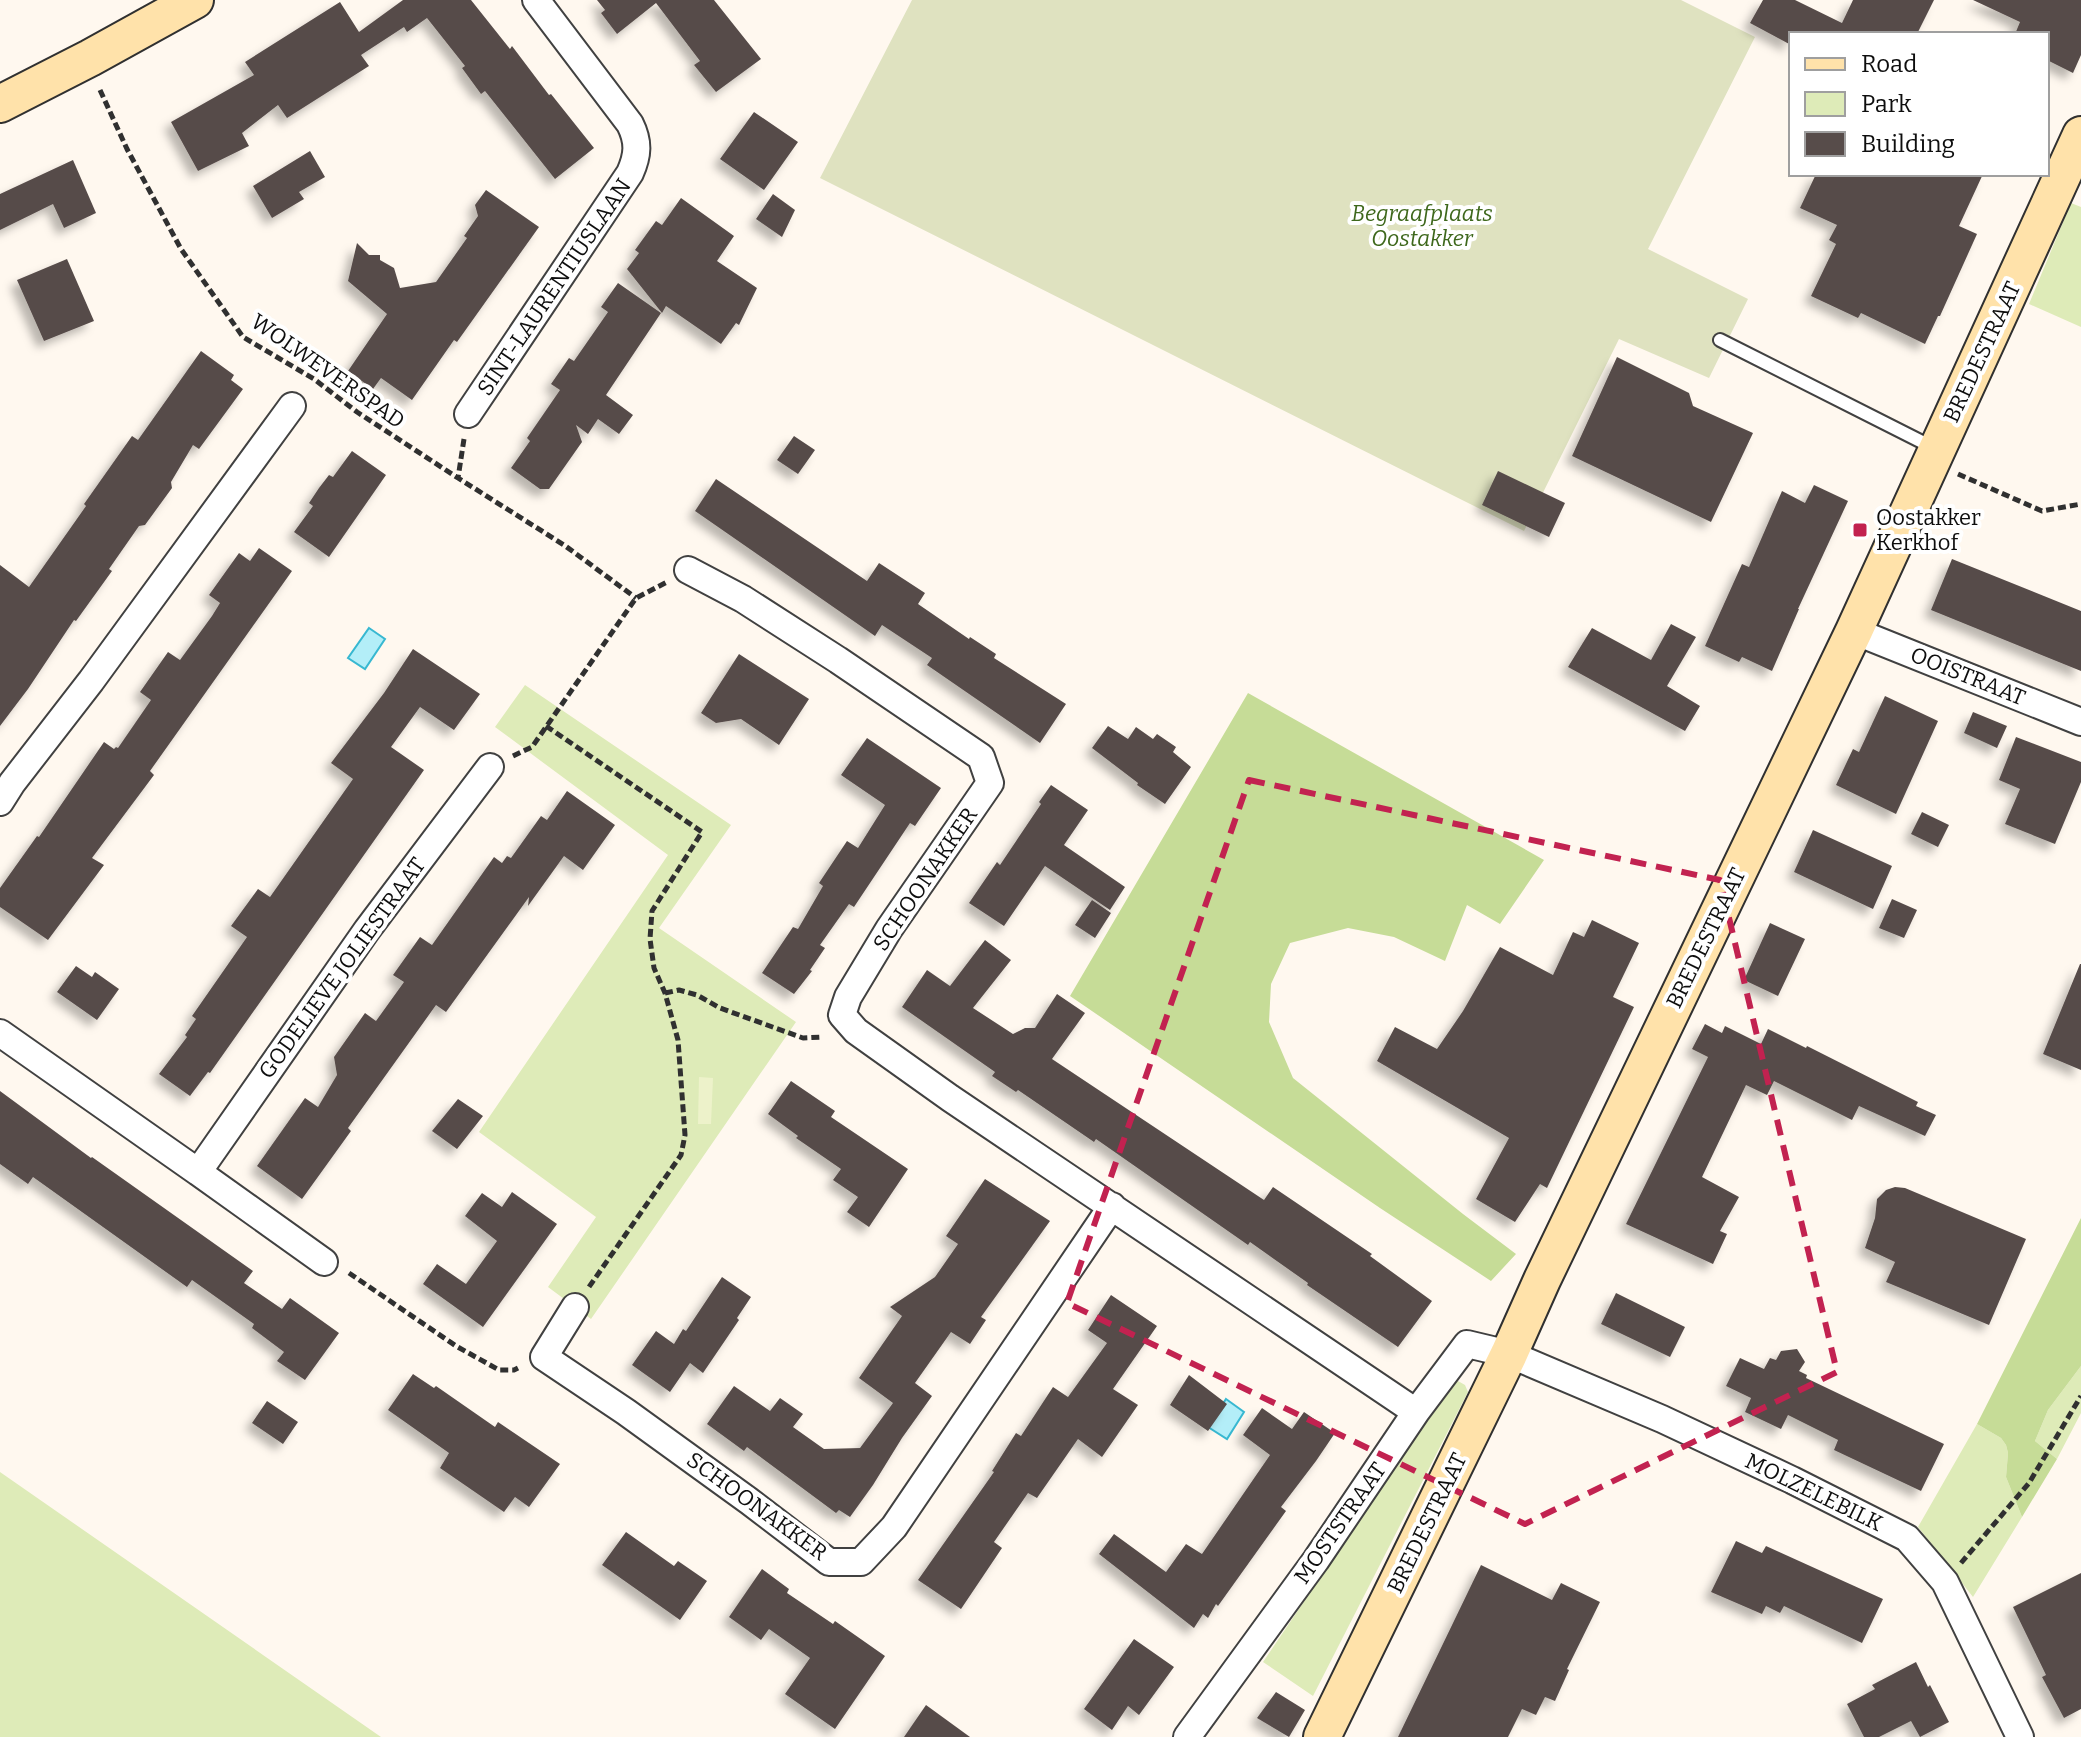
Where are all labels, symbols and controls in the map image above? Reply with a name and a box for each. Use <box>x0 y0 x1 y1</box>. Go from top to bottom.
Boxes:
legend <box>1789 32 2049 176</box>
text: Road <box>1861 50 1917 78</box>
text: Park <box>1861 90 1912 118</box>
text: Building <box>1861 130 1955 158</box>
street label: SINT-LAURENTIUSLAAN <box>471 173 637 401</box>
park label: Begraafplaats Oostakker <box>1351 200 1493 252</box>
street label: BREDESTRAAT <box>1938 277 2027 427</box>
street label: WOLWEVERSPAD <box>246 308 410 434</box>
place label: Oostakker Kerkhof <box>1876 504 1981 556</box>
marker: Oostakker Kerkhof <box>1851 521 1869 539</box>
street label: OOISTRAAT <box>1907 641 2030 711</box>
street label: SCHOONAKKER <box>867 802 983 956</box>
street label: GODELIEVE JOLIESTRAAT <box>253 852 431 1084</box>
street label: BREDESTRAAT <box>1660 863 1752 1012</box>
street label: SCHOONAKKER <box>681 1446 833 1566</box>
street label: MOLZELEBILK <box>1741 1447 1888 1537</box>
street label: BREDESTRAAT <box>1381 1448 1473 1597</box>
street label: MOSTSTRAAT <box>1288 1457 1392 1589</box>

